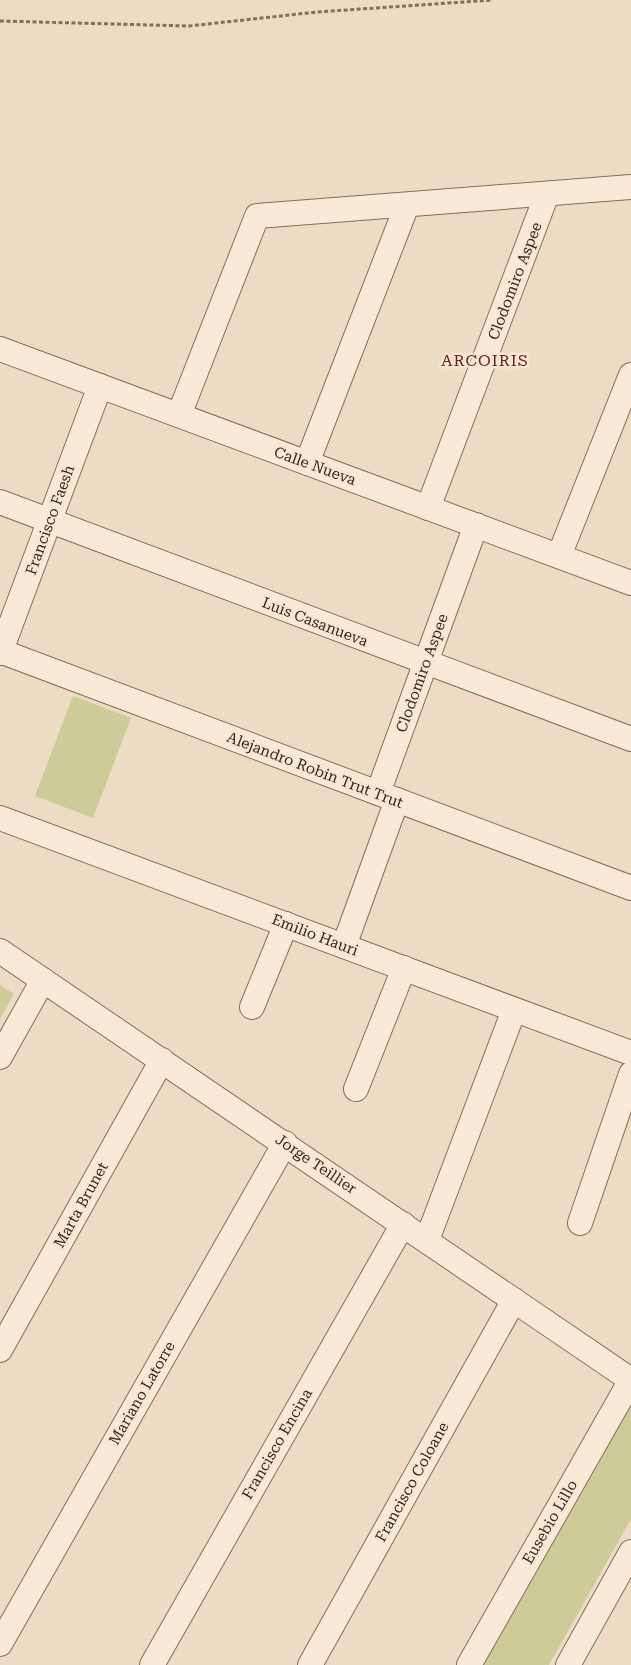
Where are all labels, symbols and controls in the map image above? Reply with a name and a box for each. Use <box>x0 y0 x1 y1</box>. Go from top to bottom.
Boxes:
street label: Clodomiro Aspee <box>484 219 546 343</box>
district label: ARCOIRIS <box>441 351 529 370</box>
street label: Calle Nueva <box>272 443 358 489</box>
street label: Francisco Faesh <box>22 462 78 577</box>
street label: Luis Casanueva <box>260 594 370 650</box>
street label: Clodomiro Aspee <box>392 611 452 735</box>
street label: Alejandro Robin Trut Trut <box>224 728 406 812</box>
street label: Emilio Hauri <box>269 910 361 960</box>
street label: Jorge Teillier <box>272 1130 360 1198</box>
street label: Marta Brunet <box>50 1159 112 1251</box>
street label: Mariano Latorre <box>105 1338 179 1448</box>
street label: Francisco Encina <box>238 1386 316 1502</box>
street label: Francisco Coloane <box>372 1419 452 1545</box>
street label: Eusebio Lillo <box>519 1477 581 1567</box>

